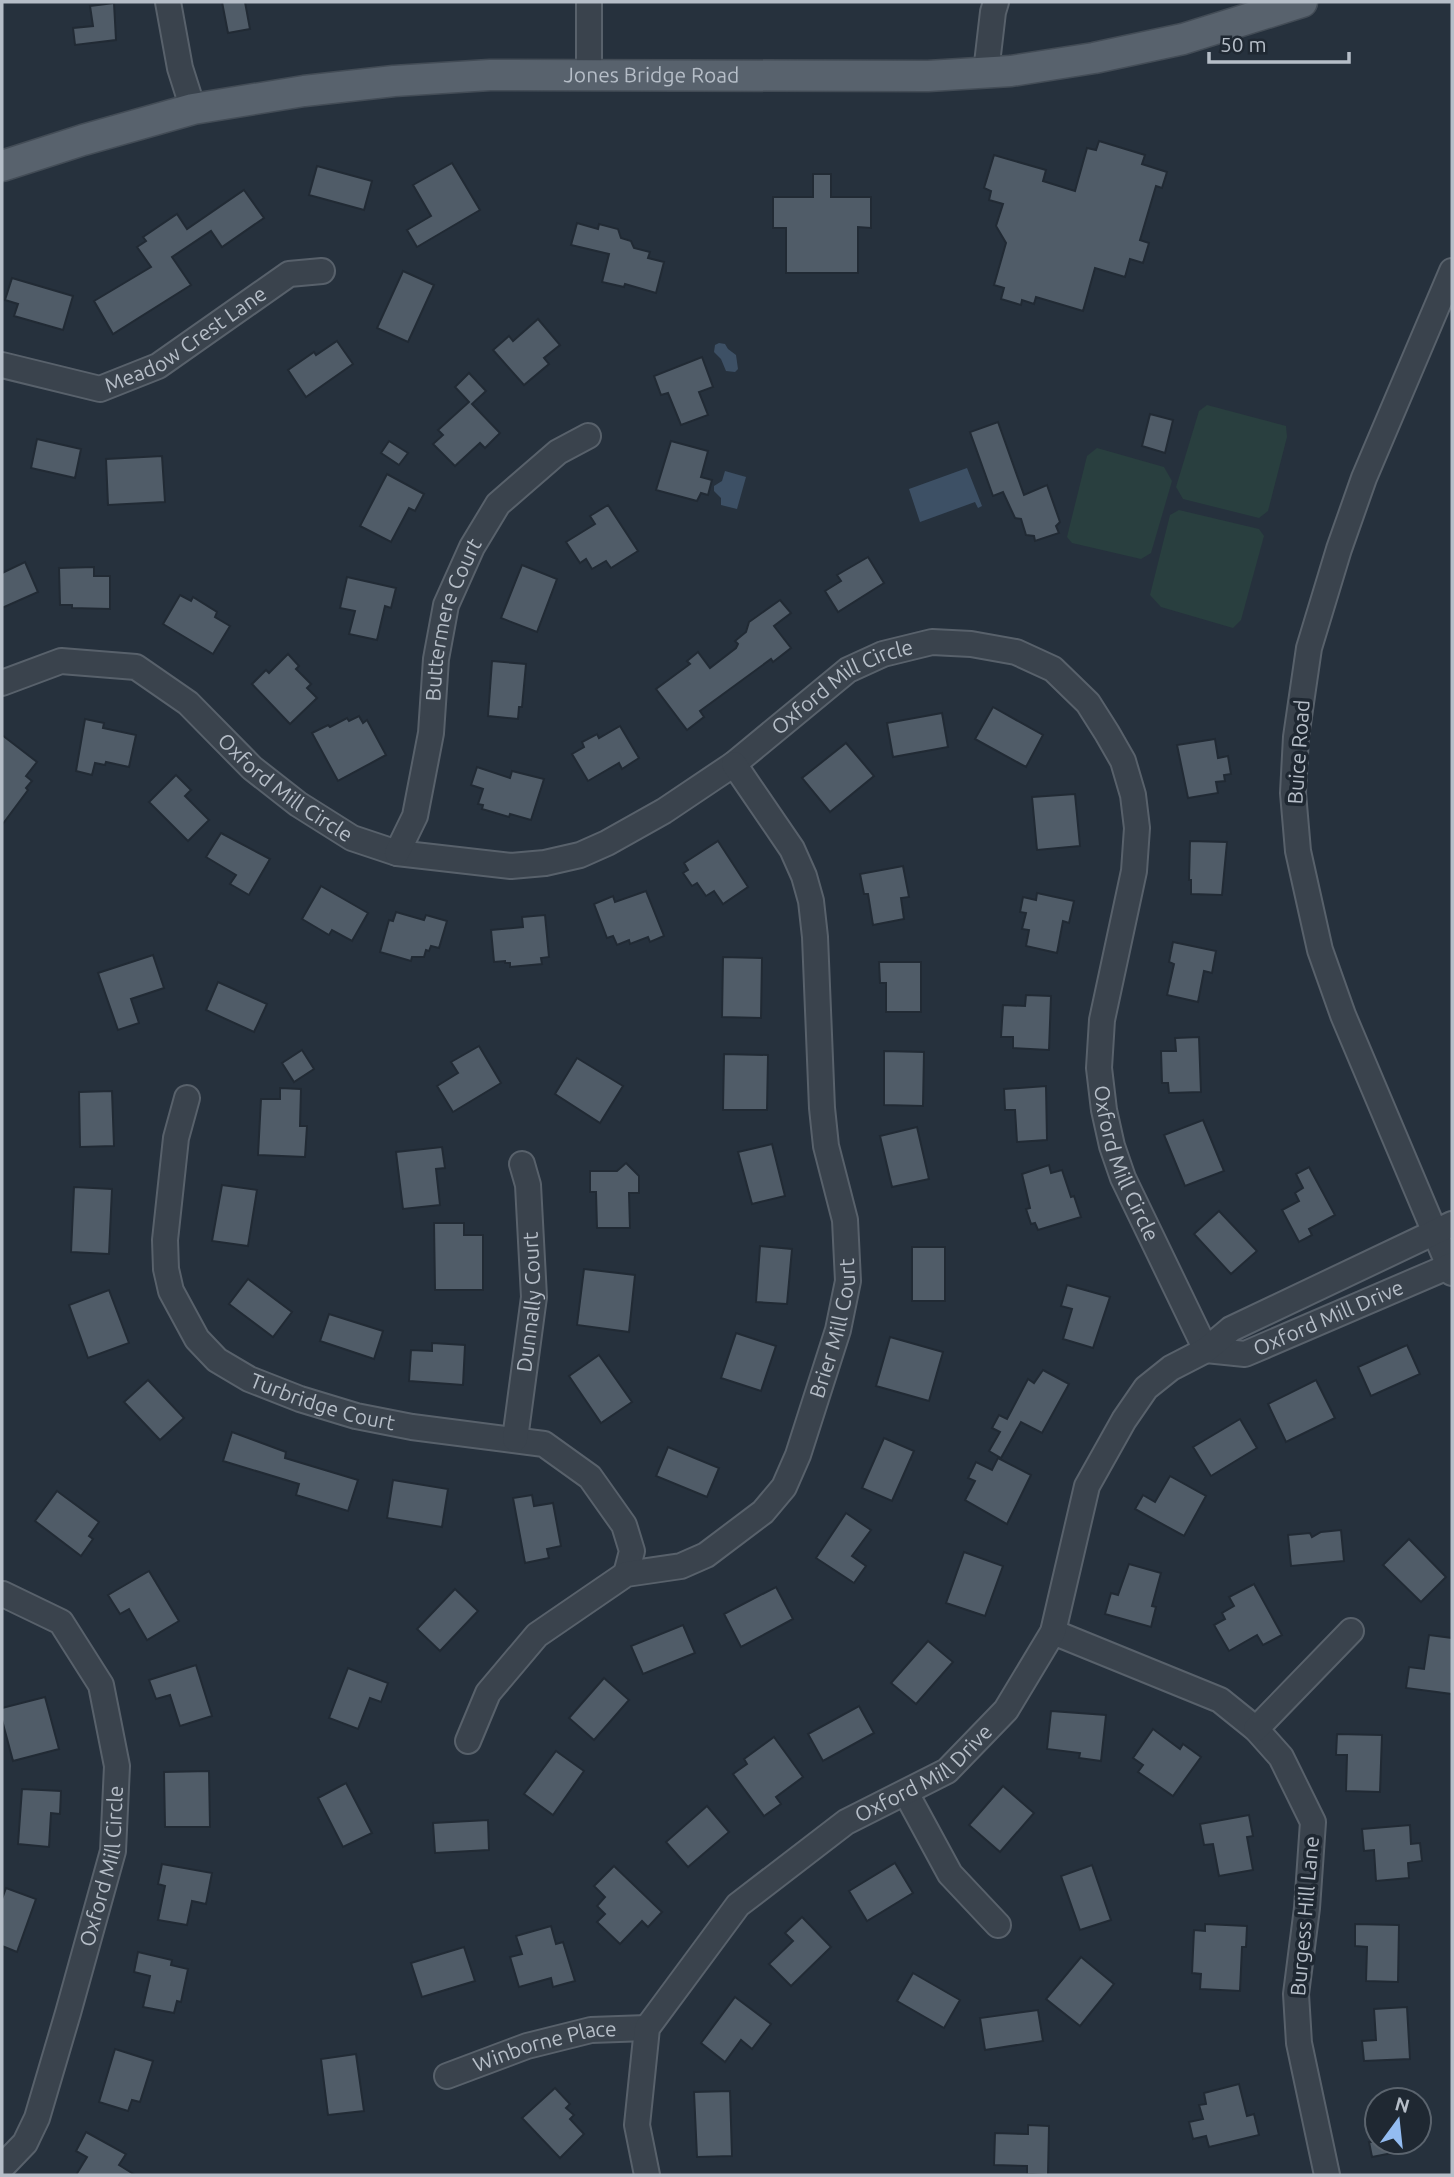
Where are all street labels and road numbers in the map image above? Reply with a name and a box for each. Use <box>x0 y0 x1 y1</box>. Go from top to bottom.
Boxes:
street label: Jones Bridge Road <box>564 62 739 87</box>
street label: Meadow Crest Lane <box>101 281 270 397</box>
street label: Buttermere Court <box>420 533 486 702</box>
street label: Oxford Mill Circle <box>766 634 915 739</box>
street label: Buice Road <box>1282 699 1314 805</box>
street label: Oxford Mill Circle <box>213 728 357 846</box>
street label: Oxford Mill Circle <box>1090 1084 1165 1245</box>
street label: Dunnally Court <box>511 1231 545 1374</box>
street label: Brier Mill Court <box>804 1258 859 1401</box>
street label: Oxford Mill Drive <box>1249 1274 1407 1360</box>
street label: Turbridge Court <box>247 1368 397 1434</box>
street label: Oxford Mill Drive <box>851 1719 996 1827</box>
street label: Oxford Mill Circle <box>74 1785 127 1949</box>
street label: Burgess Hill Lane <box>1285 1835 1323 1997</box>
street label: Winborne Place <box>470 2016 617 2076</box>

